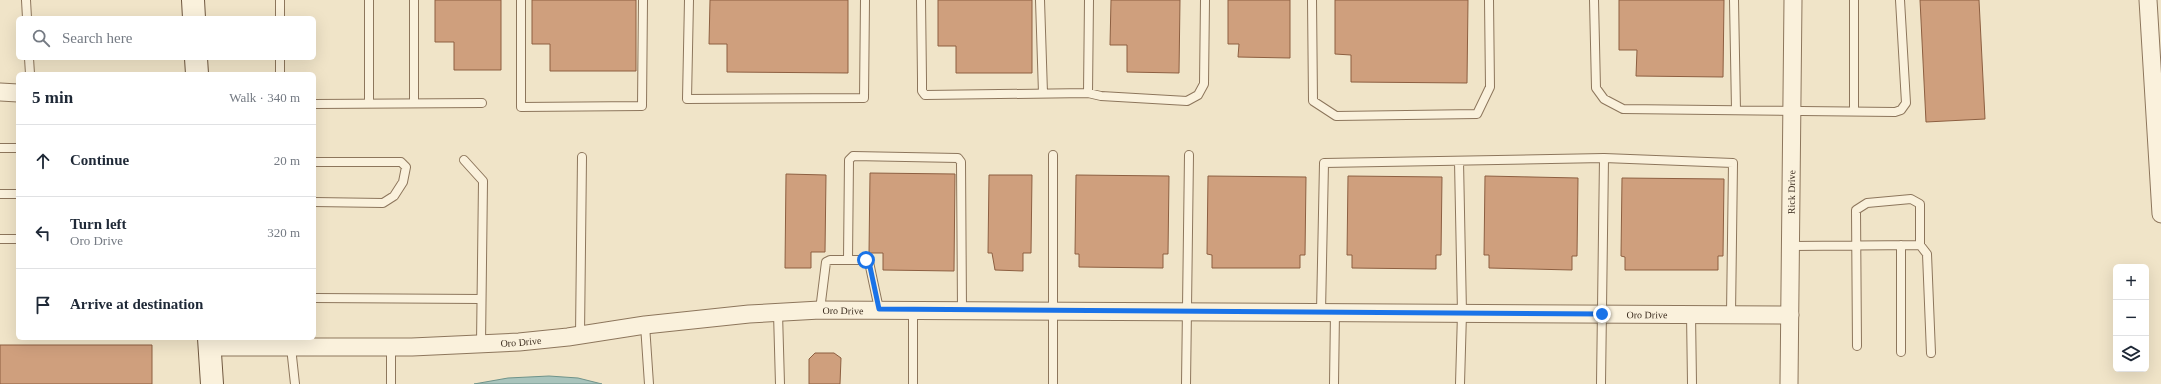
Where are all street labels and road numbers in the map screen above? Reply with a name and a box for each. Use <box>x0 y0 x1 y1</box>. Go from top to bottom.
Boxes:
street label: Rick Drive <box>1785 169 1797 214</box>
street label: Oro Drive <box>823 305 864 316</box>
street label: Oro Drive <box>1627 309 1668 320</box>
street label: Oro Drive <box>500 334 542 348</box>

